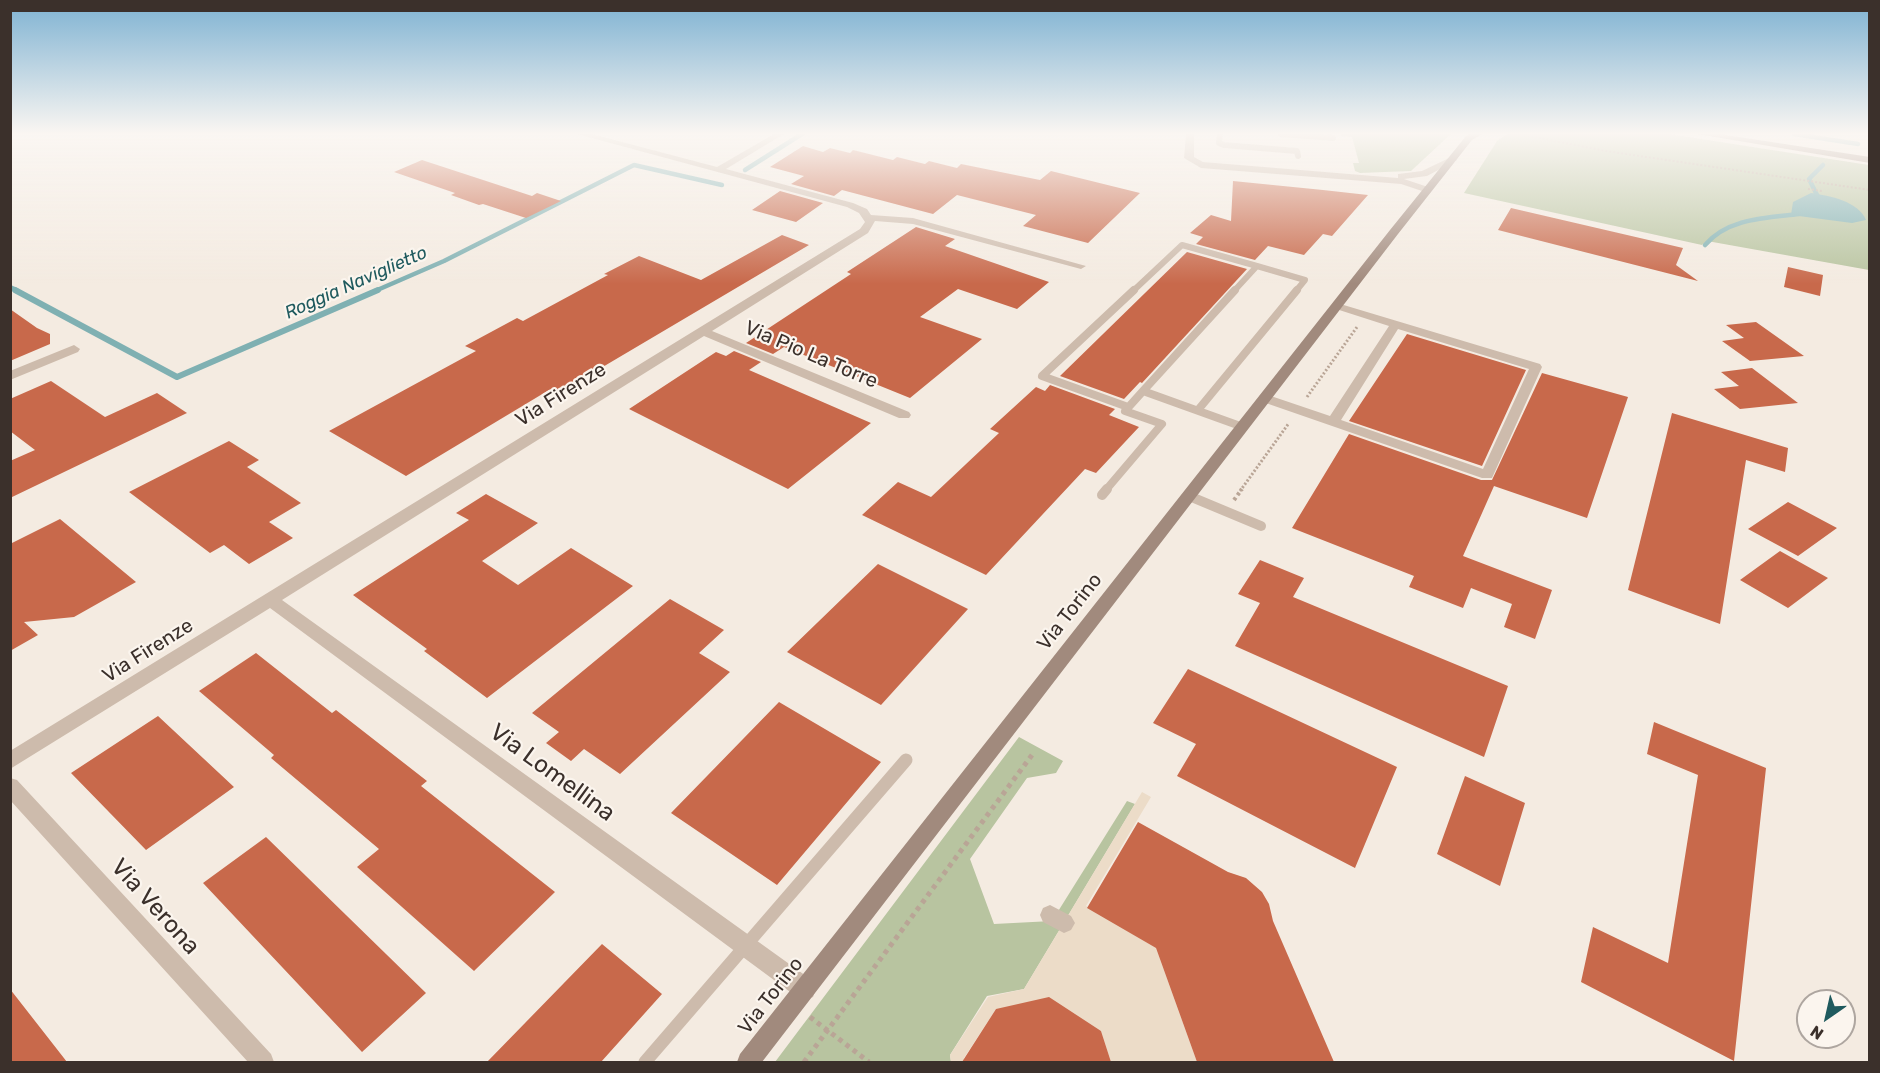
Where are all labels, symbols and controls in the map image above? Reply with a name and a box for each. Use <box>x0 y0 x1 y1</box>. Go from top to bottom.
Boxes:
water label: Roggia Naviglietto <box>281 242 431 324</box>
street label: Via Pio La Torre <box>741 316 881 394</box>
street label: Via Firenze <box>511 358 611 432</box>
street label: Via Torino <box>1033 569 1107 655</box>
street label: Via Firenze <box>98 614 198 688</box>
street label: Via Lomellina <box>484 718 620 828</box>
street label: Via Verona <box>105 853 205 961</box>
street label: Via Torino <box>734 953 808 1039</box>
north arrow <box>1796 989 1856 1049</box>
text: N <box>1807 1022 1827 1044</box>

